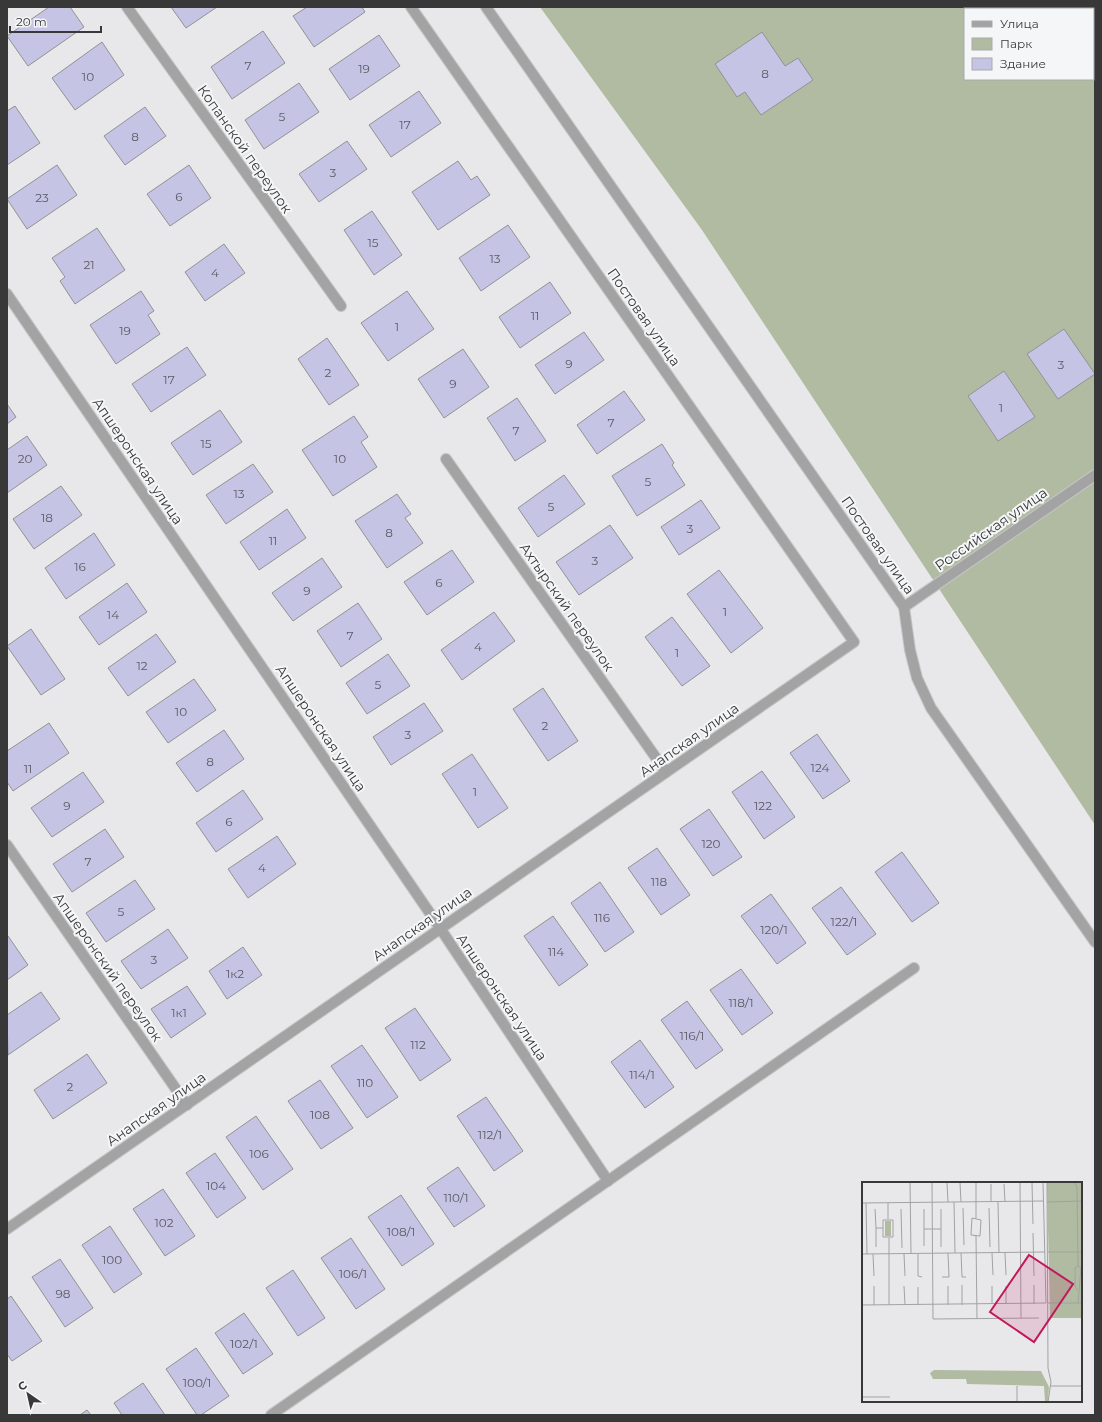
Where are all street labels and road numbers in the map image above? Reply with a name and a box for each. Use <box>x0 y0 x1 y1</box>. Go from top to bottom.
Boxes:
street label: Копанской переулок <box>194 81 296 217</box>
street label: Постовая улица <box>603 264 685 370</box>
street label: Апшеронская улица <box>89 394 187 528</box>
street label: Российская улица <box>931 483 1051 575</box>
street label: Постовая улица <box>837 492 919 598</box>
street label: Ахтырский переулок <box>516 539 618 675</box>
street label: Апшеронская улица <box>272 661 370 795</box>
street label: Анапская улица <box>636 699 742 781</box>
street label: Анапская улица <box>369 883 475 965</box>
street label: Апшеронский переулок <box>50 889 166 1045</box>
street label: Апшеронская улица <box>453 930 551 1064</box>
street label: Анапская улица <box>103 1068 209 1150</box>

